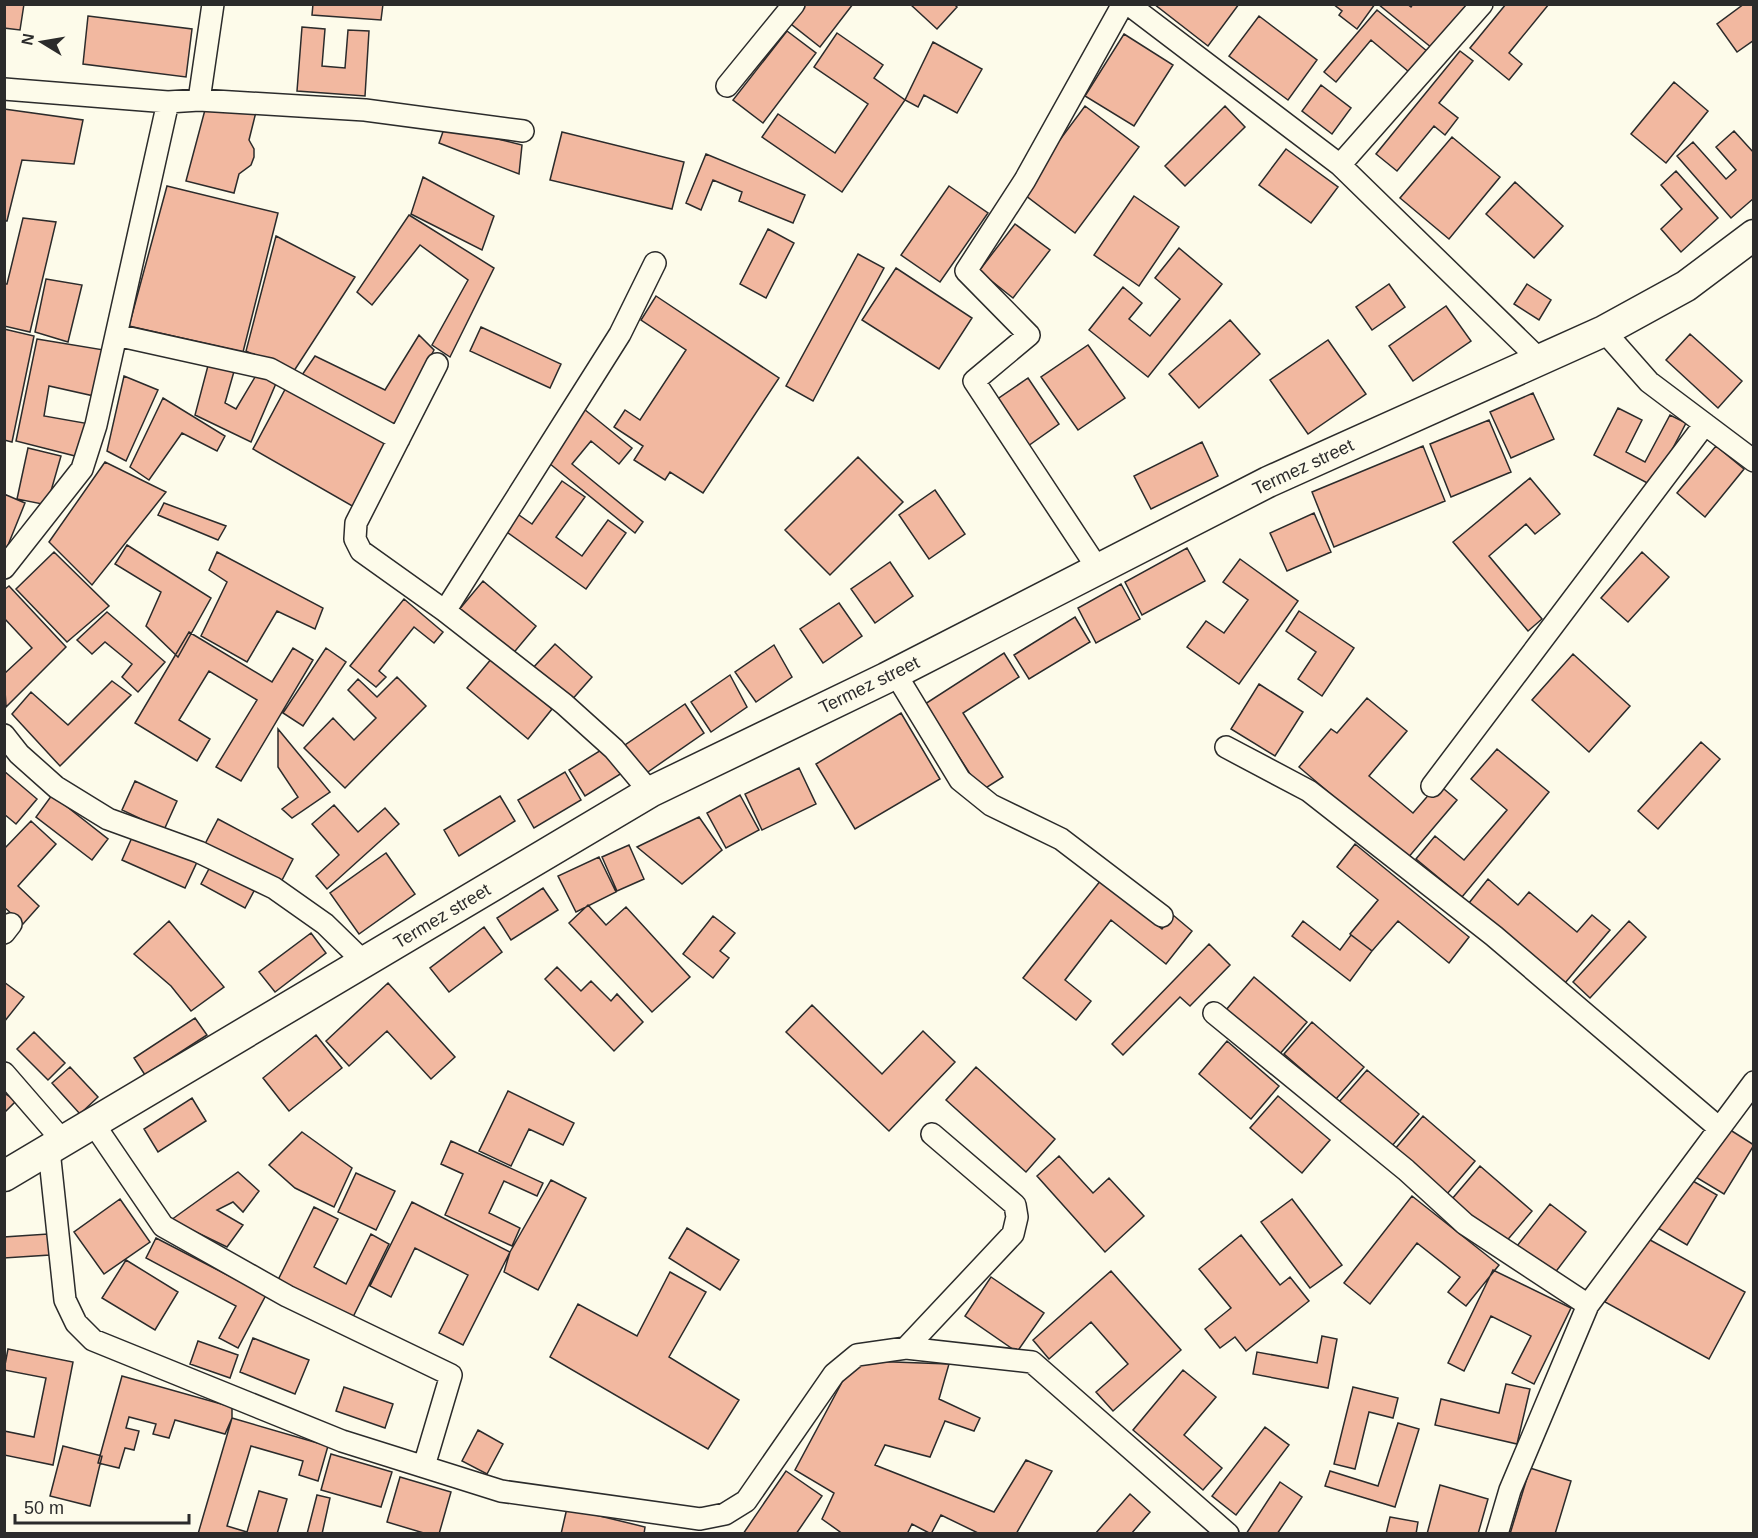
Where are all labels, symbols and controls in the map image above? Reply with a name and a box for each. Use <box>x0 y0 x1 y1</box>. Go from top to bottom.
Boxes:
north arrow <box>12 12 72 72</box>
text: N <box>18 32 37 47</box>
street label: Termez street <box>1249 435 1357 499</box>
street label: Termez street <box>816 652 922 718</box>
street label: Termez street <box>390 879 494 953</box>
scale bar <box>15 1487 189 1525</box>
text: 50 m <box>24 1498 64 1518</box>

